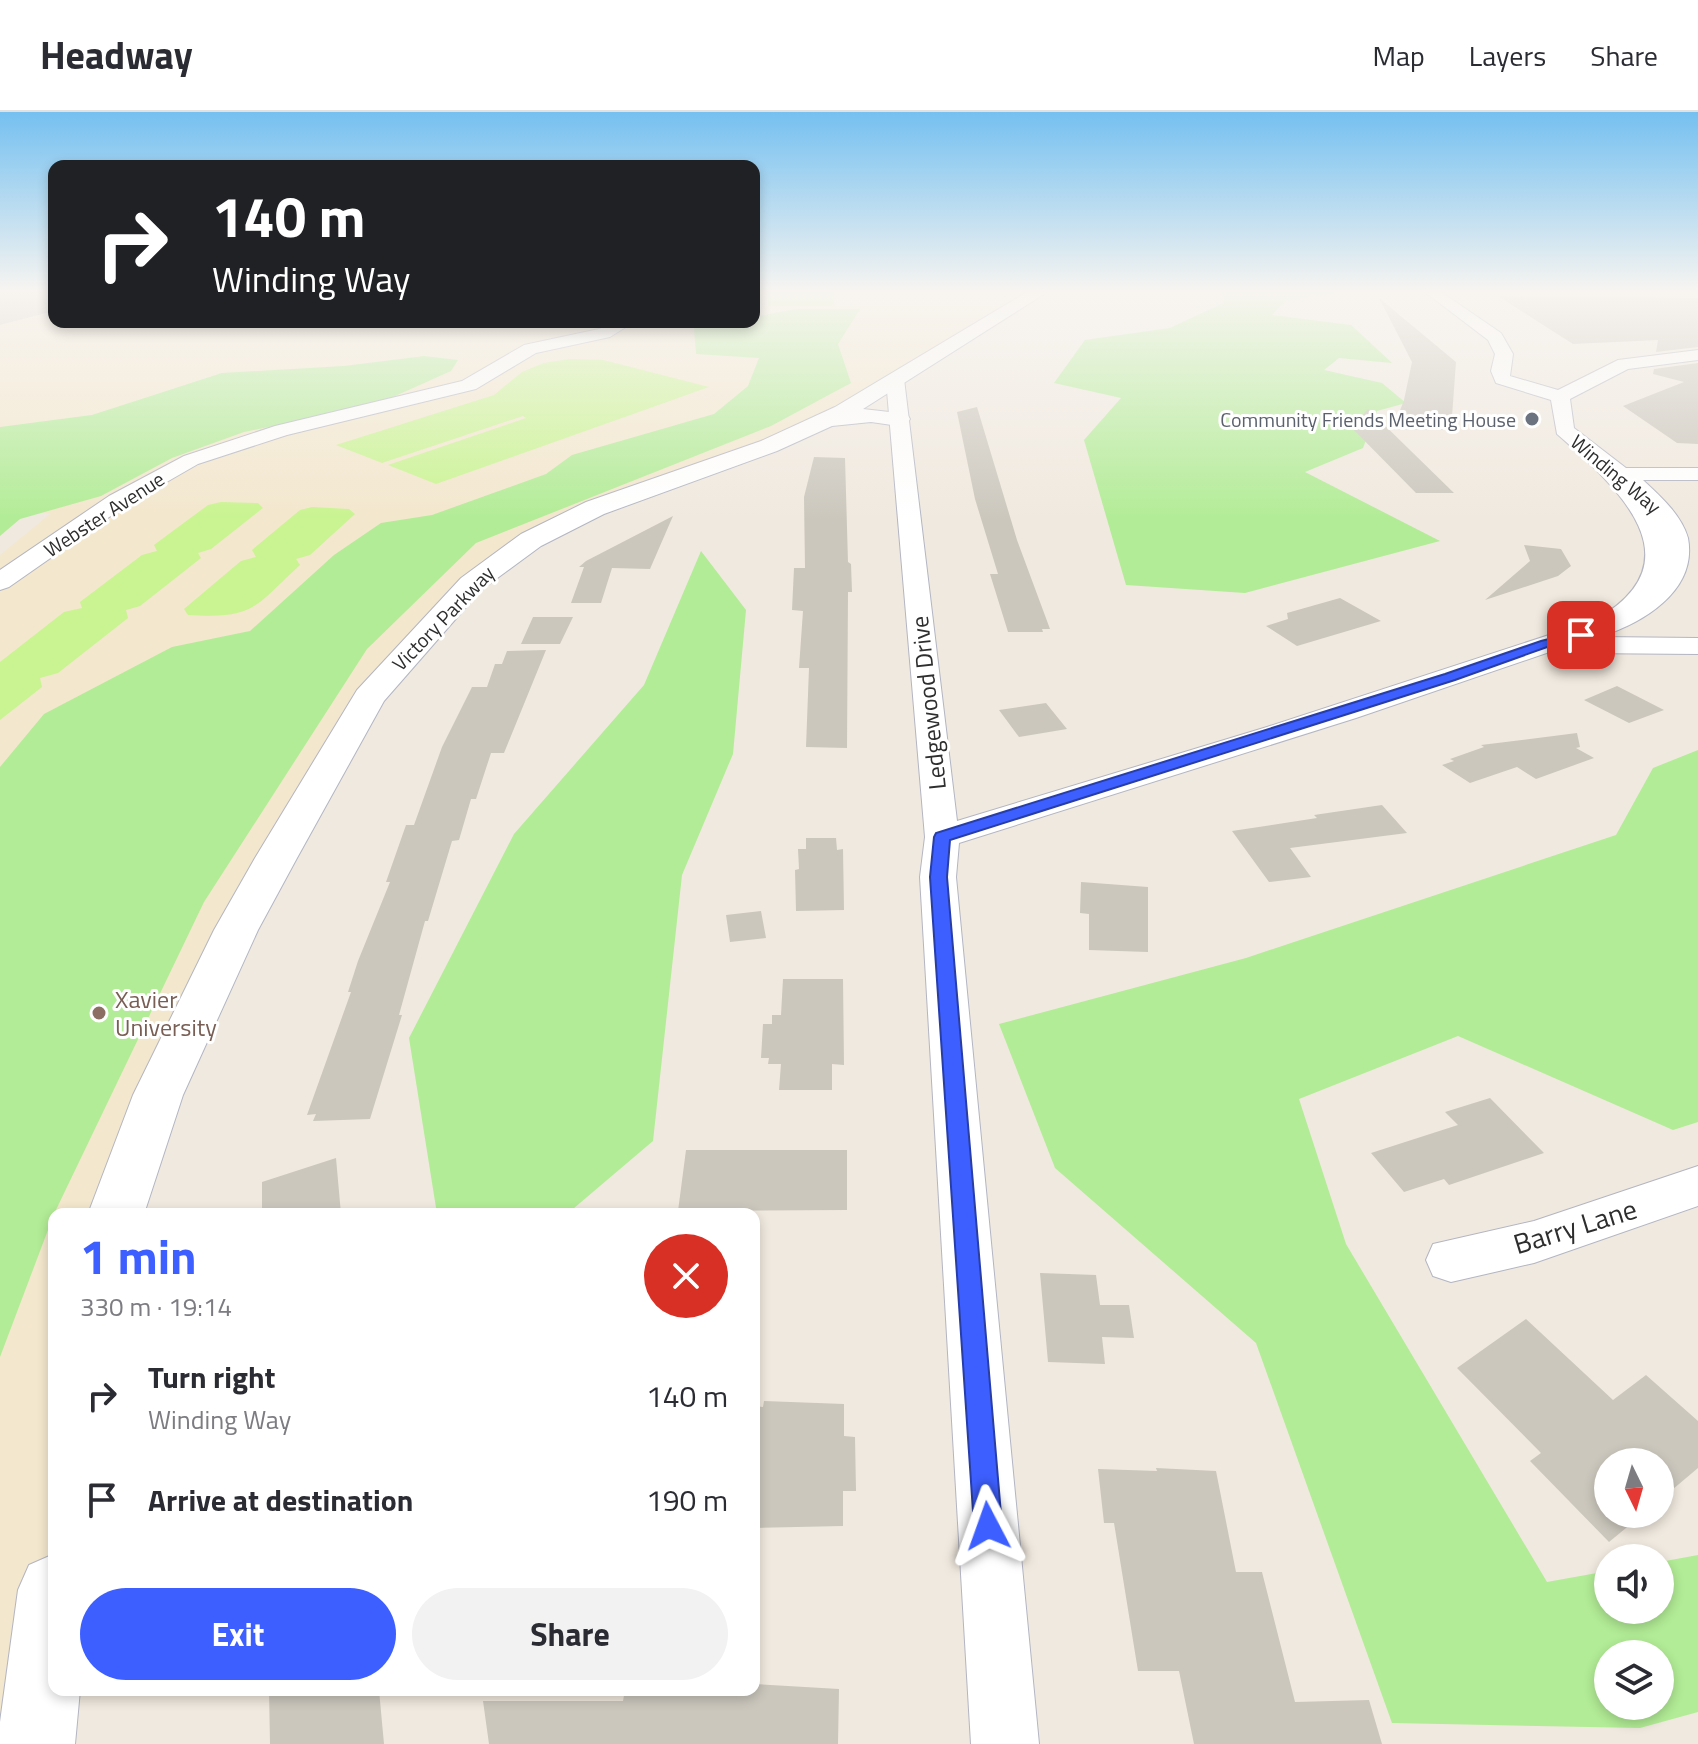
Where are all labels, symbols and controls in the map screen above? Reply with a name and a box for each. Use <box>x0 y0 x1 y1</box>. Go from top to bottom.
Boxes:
text: Headway <box>40 26 193 84</box>
text: Map <box>1372 34 1425 77</box>
text: Layers <box>1469 34 1546 77</box>
text: Share <box>1590 34 1658 77</box>
text: 140 m <box>212 174 365 259</box>
icon: right <box>80 192 184 296</box>
text: Winding Way <box>212 251 410 306</box>
place label: Community Friends Meeting House <box>1220 404 1516 435</box>
marker: Community Friends Meeting House <box>1523 410 1541 428</box>
street label: Winding Way <box>1564 427 1668 522</box>
street label: Webster Avenue <box>38 463 170 565</box>
street label: Victory Parkway <box>385 558 502 678</box>
pin <box>1547 601 1615 669</box>
icon: arrive <box>1559 613 1603 657</box>
street label: Ledgewood Drive <box>901 614 955 792</box>
place label: Xavier University <box>115 981 217 1045</box>
marker: Xavier University <box>90 1004 108 1022</box>
street label: Barry Lane <box>1508 1187 1642 1265</box>
text: 1 min <box>80 1220 197 1293</box>
button: close <box>644 1234 728 1318</box>
text: 330 m · 19:14 <box>80 1287 232 1326</box>
text: Turn right <box>148 1354 276 1400</box>
text: 140 m <box>646 1373 728 1419</box>
icon: right <box>80 1374 124 1418</box>
text: Winding Way <box>148 1400 291 1439</box>
north arrow <box>1594 1448 1674 1528</box>
map controls <box>1594 1448 1674 1720</box>
text: Arrive at destination <box>148 1477 413 1523</box>
text: 190 m <box>646 1477 728 1523</box>
icon: arrive <box>80 1478 124 1522</box>
position arrow <box>946 1484 1030 1568</box>
button: sound <box>1594 1544 1674 1624</box>
button: Exit <box>80 1588 396 1680</box>
button: Share <box>412 1588 728 1680</box>
button: layers <box>1594 1640 1674 1720</box>

